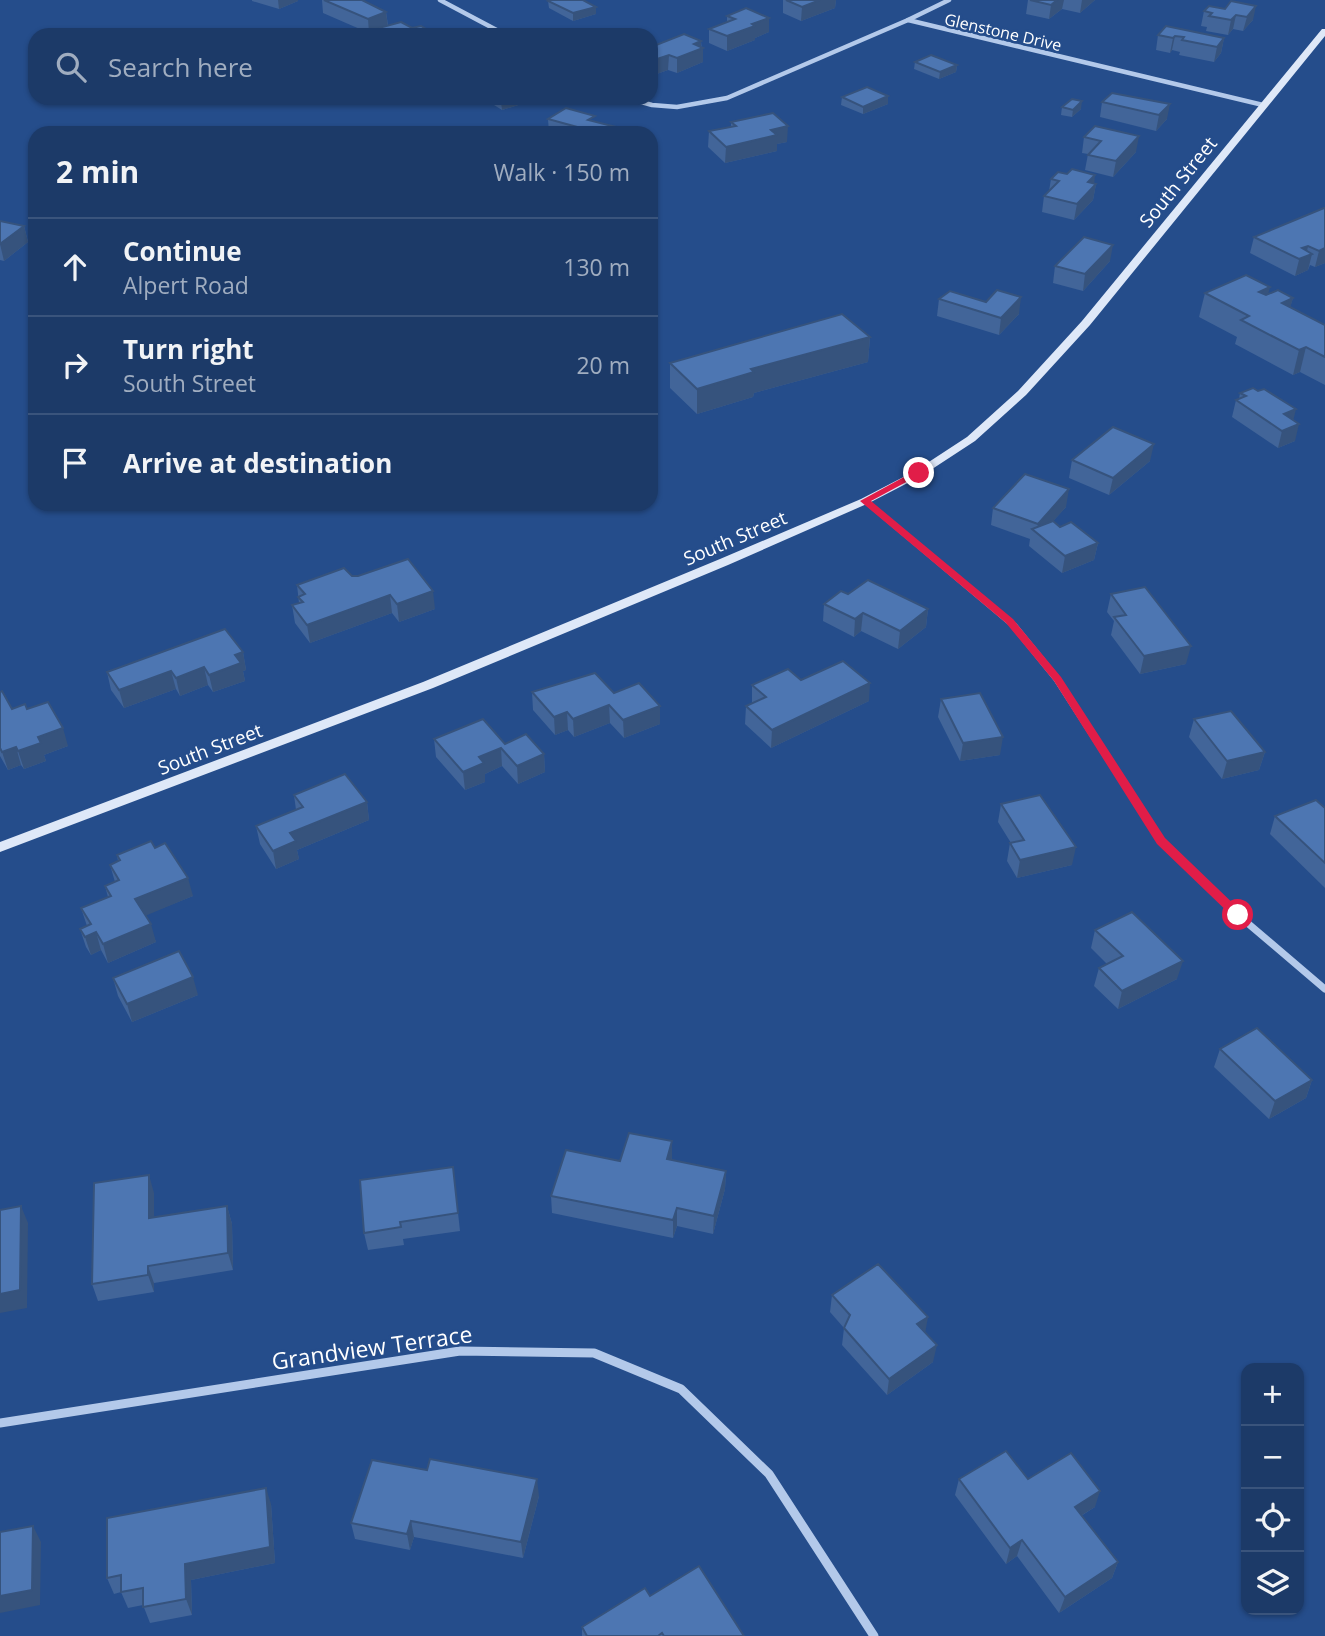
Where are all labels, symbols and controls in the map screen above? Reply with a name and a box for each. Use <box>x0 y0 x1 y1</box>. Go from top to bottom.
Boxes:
street label: Glenstone Drive <box>942 8 1064 56</box>
search box <box>28 28 658 105</box>
icon: search <box>52 48 90 86</box>
text: Search here <box>108 49 253 85</box>
street label: South Street <box>1133 131 1223 233</box>
text: 2 min <box>56 151 139 192</box>
text: Walk · 150 m <box>493 156 630 188</box>
text: Continue <box>123 233 242 269</box>
icon: ahead <box>56 248 94 286</box>
text: 130 m <box>563 251 630 283</box>
text: Alpert Road <box>123 269 249 301</box>
text: Turn right <box>123 331 254 367</box>
icon: right <box>56 346 94 384</box>
text: 20 m <box>576 349 630 381</box>
text: South Street <box>123 367 256 399</box>
icon: arrive <box>56 444 94 482</box>
text: Arrive at destination <box>123 445 392 481</box>
route end <box>903 457 934 488</box>
street label: South Street <box>679 504 791 571</box>
street label: South Street <box>154 717 266 781</box>
route start <box>1222 899 1253 930</box>
street label: Grandview Terrace <box>270 1317 474 1377</box>
map controls <box>1241 1363 1304 1615</box>
button: + <box>1241 1363 1304 1426</box>
button: − <box>1241 1426 1304 1489</box>
button: locate <box>1241 1489 1304 1552</box>
button: layers <box>1241 1552 1304 1615</box>

